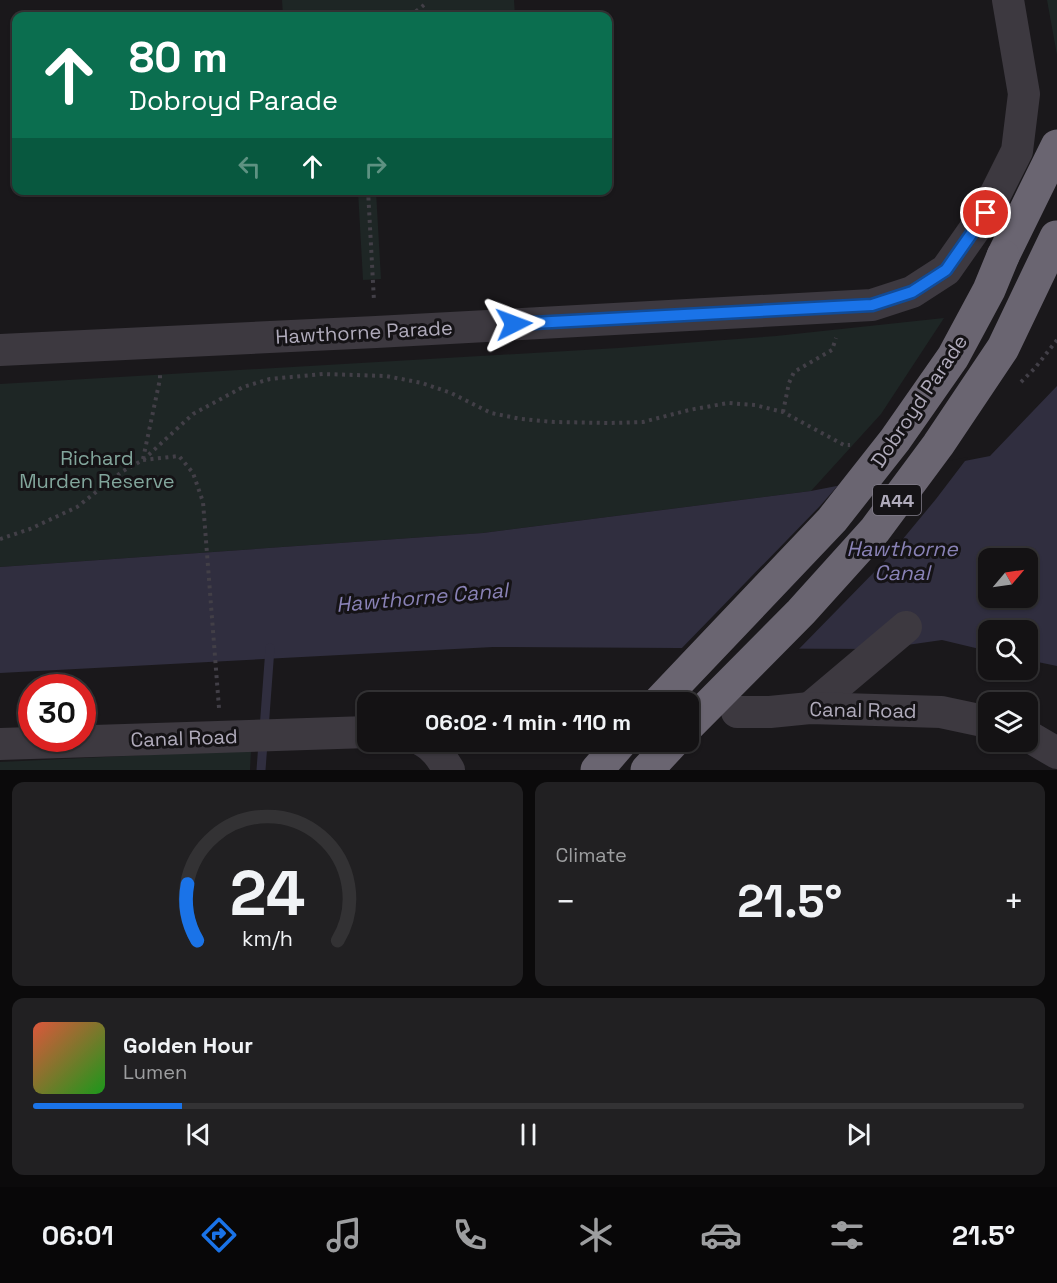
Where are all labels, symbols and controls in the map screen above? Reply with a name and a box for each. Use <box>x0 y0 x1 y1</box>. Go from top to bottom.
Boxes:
text: 80 m <box>129 31 228 84</box>
icon: ahead <box>30 36 108 114</box>
text: Dobroyd Parade <box>129 83 338 118</box>
icon: left <box>233 150 266 183</box>
icon: ahead <box>296 150 329 183</box>
icon: right <box>359 150 392 183</box>
pin <box>960 187 1011 238</box>
icon: arrive <box>969 196 1002 229</box>
position arrow <box>482 292 546 356</box>
street label: Hawthorne Parade <box>275 314 453 350</box>
street label: Dobroyd Parade <box>865 330 973 472</box>
park label: Richard Murden Reserve <box>19 445 175 494</box>
road number: A44 <box>873 485 921 515</box>
water label: Hawthorne Canal <box>846 535 959 586</box>
north arrow <box>978 548 1038 608</box>
map controls <box>978 548 1038 752</box>
water label: Hawthorne Canal <box>335 576 512 618</box>
button: search <box>978 620 1038 680</box>
speed limit sign: 30 <box>18 674 96 752</box>
button: layers <box>978 692 1038 752</box>
street label: Canal Road <box>809 696 917 724</box>
text: 06:02 · 1 min · 110 m <box>425 708 631 736</box>
street label: Canal Road <box>130 723 238 753</box>
text: Climate <box>556 842 627 868</box>
text: 24 <box>229 854 305 933</box>
text: 21.5° <box>737 873 842 930</box>
text: − <box>556 881 576 923</box>
text: + <box>1004 881 1024 923</box>
text: km/h <box>242 925 293 952</box>
text: Golden Hour <box>123 1031 253 1059</box>
text: Lumen <box>123 1059 187 1085</box>
icon: previous <box>182 1118 215 1151</box>
icon: pause <box>512 1118 545 1151</box>
icon: next <box>842 1118 875 1151</box>
icon: directions <box>198 1214 240 1256</box>
icon: music <box>323 1214 365 1256</box>
icon: phone <box>449 1214 491 1256</box>
icon: climate <box>575 1214 617 1256</box>
icon: car <box>700 1214 742 1256</box>
icon: filters <box>826 1214 868 1256</box>
text: 06:01 <box>42 1218 114 1253</box>
text: 21.5° <box>952 1218 1015 1253</box>

